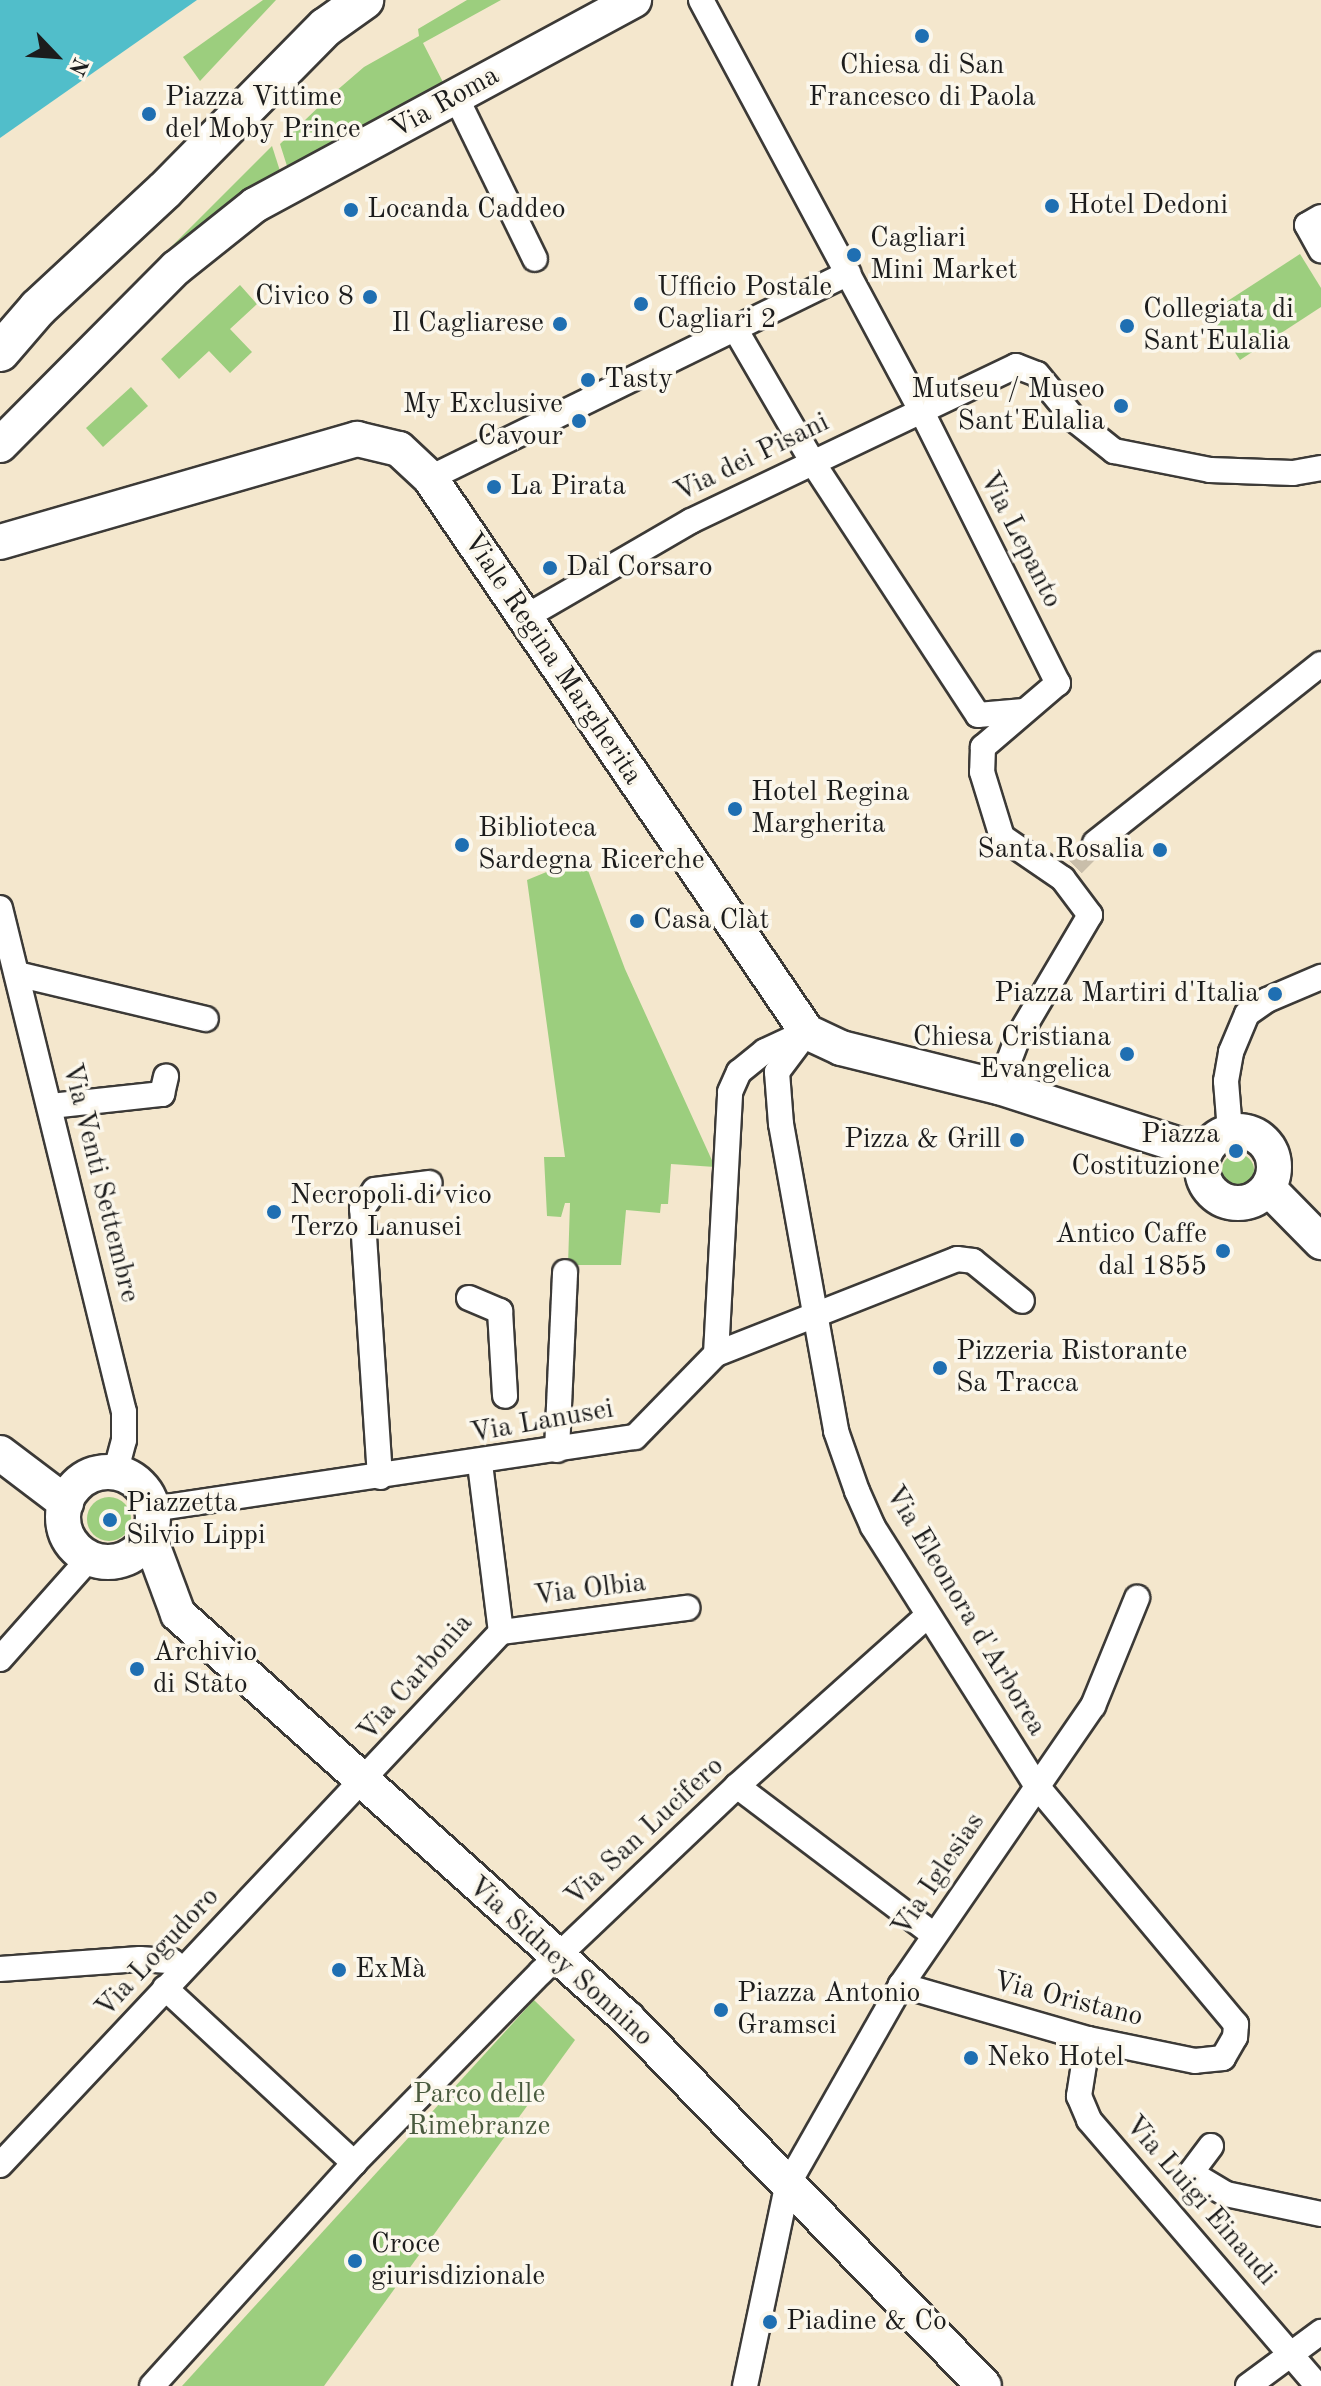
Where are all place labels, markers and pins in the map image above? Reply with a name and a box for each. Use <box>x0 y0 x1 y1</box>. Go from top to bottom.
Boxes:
marker: Chiesa di San Francesco di Paola <box>913 27 931 45</box>
place label: Chiesa di San Francesco di Paola <box>808 49 1036 115</box>
place label: Piazza Vittime del Moby Prince <box>165 81 361 147</box>
marker: Piazza Vittime del Moby Prince <box>140 105 158 123</box>
place label: Hotel Dedoni <box>1068 189 1228 223</box>
place label: Locanda Caddeo <box>367 193 566 227</box>
marker: Hotel Dedoni <box>1043 197 1061 215</box>
marker: Locanda Caddeo <box>342 201 360 219</box>
place label: Cagliari Mini Market <box>870 222 1018 288</box>
marker: Cagliari Mini Market <box>845 246 863 264</box>
place label: Ufficio Postale Cagliari 2 <box>657 271 832 337</box>
place label: Civico 8 <box>255 280 354 314</box>
marker: Civico 8 <box>361 288 379 306</box>
place label: Collegiata di Sant'Eulalia <box>1143 293 1294 359</box>
marker: Ufficio Postale Cagliari 2 <box>632 295 650 313</box>
place label: Il Cagliarese <box>392 307 544 341</box>
marker: Il Cagliarese <box>551 315 569 333</box>
marker: Collegiata di Sant'Eulalia <box>1118 317 1136 335</box>
place label: Tasty <box>604 363 673 397</box>
marker: Tasty <box>579 371 597 389</box>
place label: Mutseu / Museo Sant'Eulalia <box>911 373 1105 439</box>
place label: My Exclusive Cavour <box>403 388 563 454</box>
marker: Mutseu / Museo Sant'Eulalia <box>1112 397 1130 415</box>
marker: My Exclusive Cavour <box>570 412 588 430</box>
place label: La Pirata <box>510 470 626 504</box>
marker: La Pirata <box>485 478 503 496</box>
place label: Dal Corsaro <box>566 551 713 585</box>
marker: Dal Corsaro <box>541 559 559 577</box>
place label: Hotel Regina Margherita <box>751 776 910 842</box>
marker: Hotel Regina Margherita <box>726 800 744 818</box>
place label: Biblioteca Sardegna Ricerche <box>478 812 705 878</box>
place label: Santa Rosalia <box>977 833 1144 867</box>
marker: Biblioteca Sardegna Ricerche <box>453 836 471 854</box>
marker: Santa Rosalia <box>1151 841 1169 859</box>
place label: Casa Clàt <box>653 904 769 938</box>
marker: Casa Clàt <box>628 912 646 930</box>
place label: Piazza Martiri d'Italia <box>994 977 1259 1011</box>
marker: Piazza Martiri d'Italia <box>1266 985 1284 1003</box>
place label: Chiesa Cristiana Evangelica <box>913 1021 1111 1087</box>
marker: Chiesa Cristiana Evangelica <box>1118 1045 1136 1063</box>
place label: Piazza Costituzione <box>1071 1118 1220 1184</box>
place label: Pizza & Grill <box>844 1123 1001 1157</box>
marker: Pizza & Grill <box>1008 1131 1026 1149</box>
marker: Piazza Costituzione <box>1227 1142 1245 1160</box>
place label: Necropoli di vico Terzo Lanusei <box>290 1179 492 1245</box>
marker: Necropoli di vico Terzo Lanusei <box>265 1203 283 1221</box>
place label: Antico Caffe dal 1855 <box>1055 1218 1207 1284</box>
marker: Antico Caffe dal 1855 <box>1214 1242 1232 1260</box>
place label: Pizzeria Ristorante Sa Tracca <box>956 1335 1187 1401</box>
marker: Pizzeria Ristorante Sa Tracca <box>931 1359 949 1377</box>
place label: Piazzetta Silvio Lippi <box>126 1487 265 1553</box>
marker: Piazzetta Silvio Lippi <box>101 1511 119 1529</box>
place label: Archivio di Stato <box>153 1636 257 1702</box>
marker: Archivio di Stato <box>128 1660 146 1678</box>
place label: ExMà <box>355 1953 426 1987</box>
marker: ExMà <box>330 1961 348 1979</box>
place label: Piazza Antonio Gramsci <box>737 1977 921 2043</box>
marker: Piazza Antonio Gramsci <box>712 2001 730 2019</box>
place label: Neko Hotel <box>987 2041 1124 2075</box>
marker: Neko Hotel <box>962 2049 980 2067</box>
place label: Croce giurisdizionale <box>371 2228 545 2294</box>
marker: Croce giurisdizionale <box>346 2252 364 2270</box>
place label: Piadine & Co <box>786 2305 947 2339</box>
marker: Piadine & Co <box>761 2313 779 2331</box>

